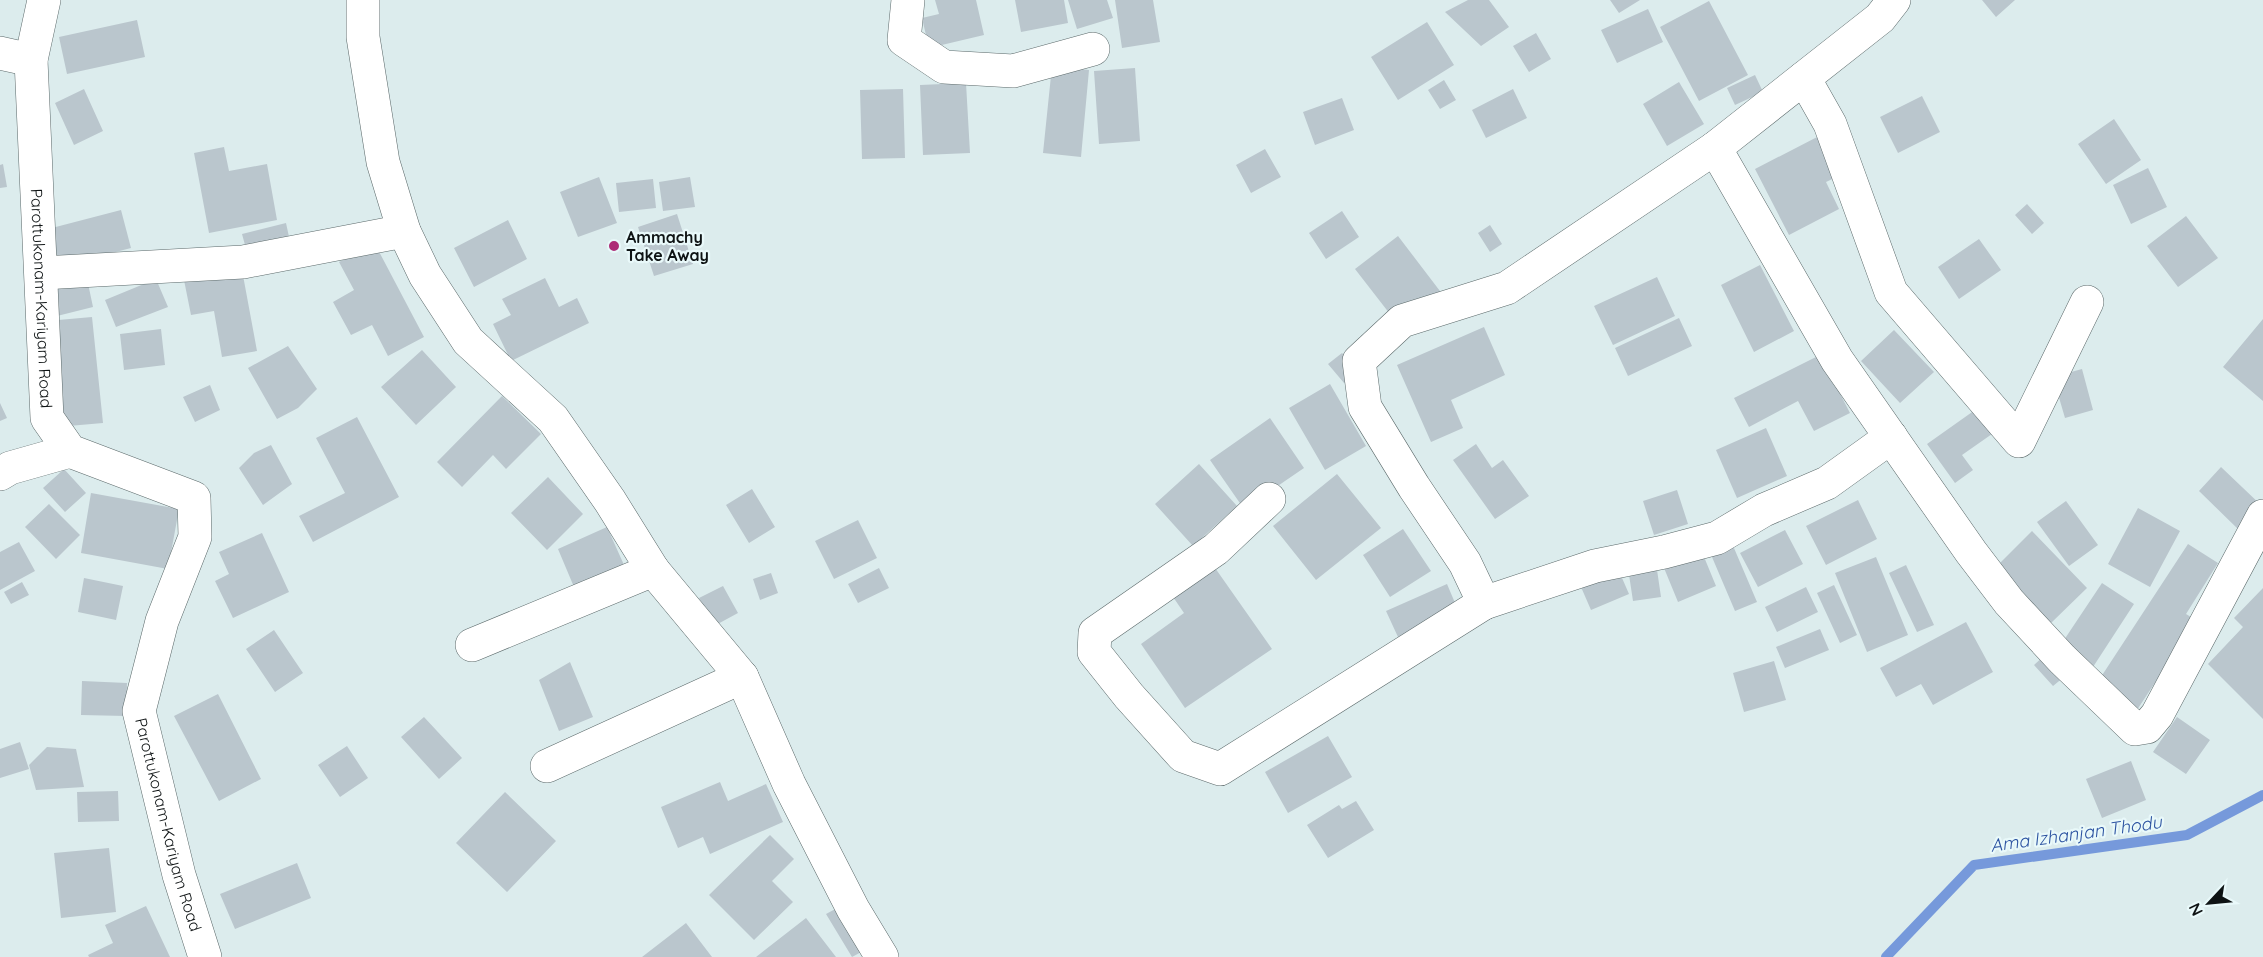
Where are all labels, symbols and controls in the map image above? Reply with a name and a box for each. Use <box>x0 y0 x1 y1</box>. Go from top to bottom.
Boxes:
street label: Parottukonam-Kariyam Road <box>27 188 57 409</box>
place label: Ammachy Take Away <box>626 227 709 265</box>
marker: Ammachy Take Away <box>607 239 621 253</box>
street label: Parottukonam-Kariyam Road <box>131 716 206 934</box>
water label: Ama Izhanjan Thodu <box>1989 810 2165 857</box>
north arrow <box>2179 873 2239 933</box>
text: N <box>2184 900 2207 919</box>

